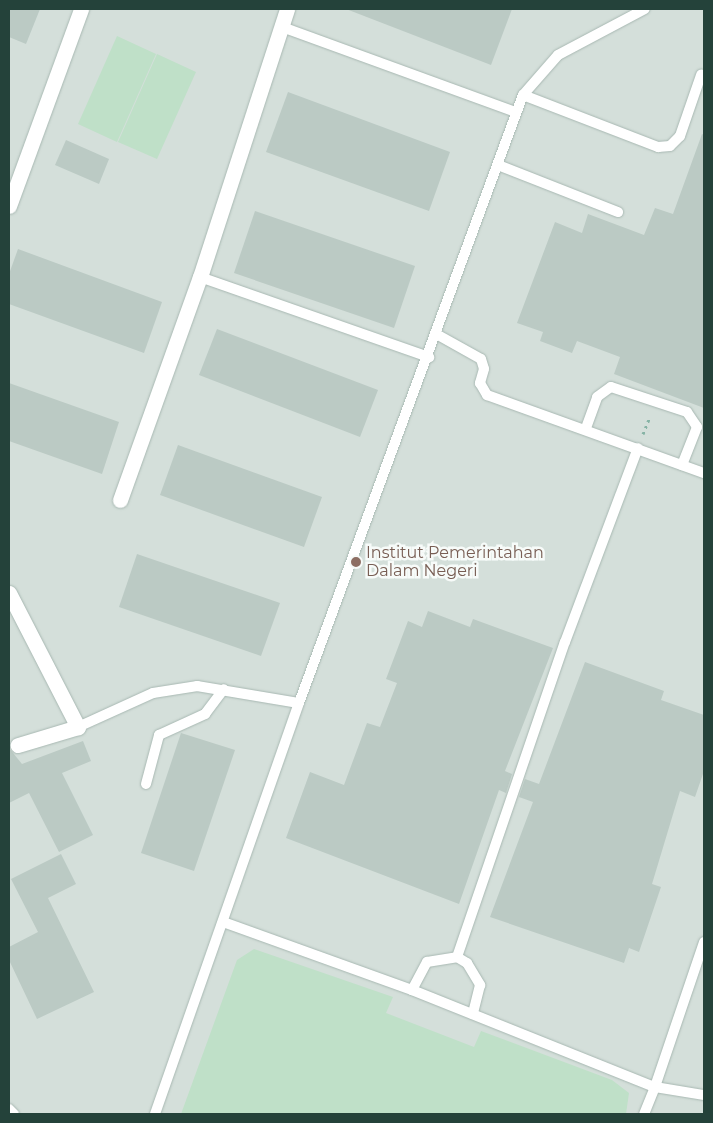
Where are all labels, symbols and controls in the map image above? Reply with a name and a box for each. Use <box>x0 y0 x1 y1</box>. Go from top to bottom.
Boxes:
place label: Institut Pemerintahan Dalam Negeri <box>366 543 544 581</box>
marker: Institut Pemerintahan Dalam Negeri <box>350 556 362 568</box>

